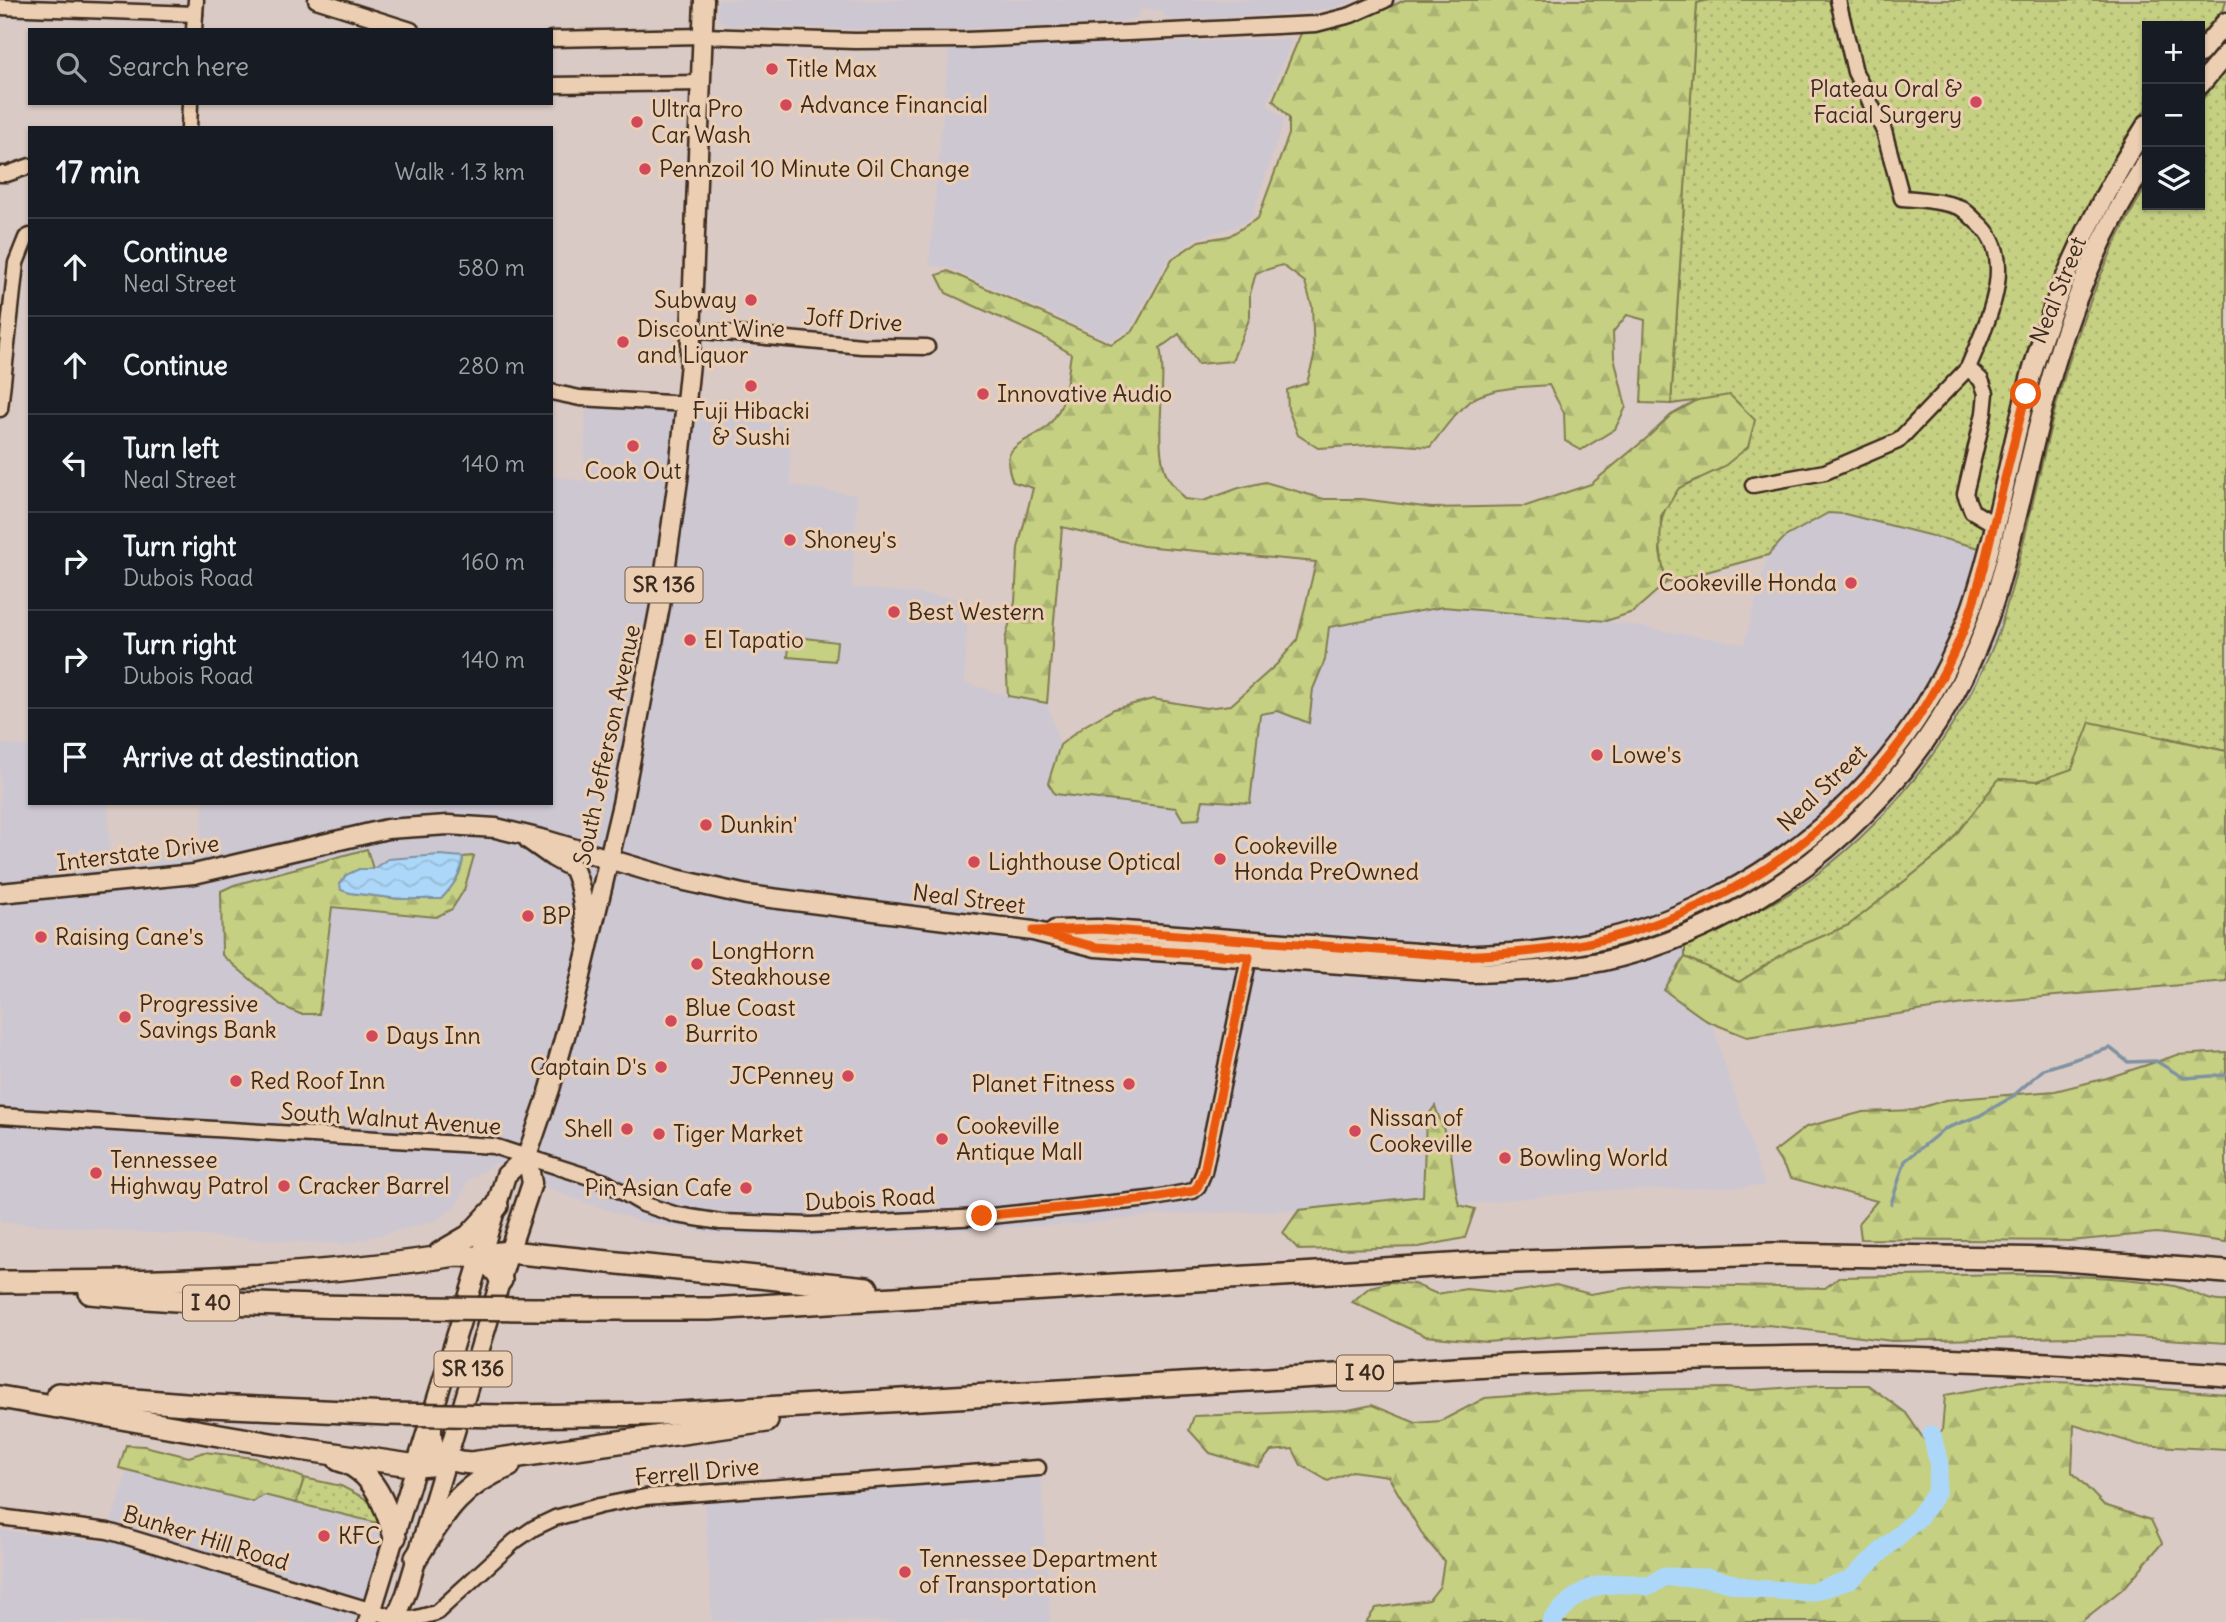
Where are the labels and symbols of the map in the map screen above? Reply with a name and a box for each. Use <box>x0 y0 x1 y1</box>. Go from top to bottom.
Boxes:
place label: Title Max <box>786 54 877 83</box>
marker: Title Max <box>764 61 780 77</box>
place label: Plateau Oral & Facial Surgery <box>1810 74 1962 129</box>
place label: Advance Financial <box>800 90 988 119</box>
place label: Ultra Pro Car Wash <box>651 94 751 149</box>
marker: Plateau Oral & Facial Surgery <box>1968 94 1984 110</box>
marker: Advance Financial <box>778 97 794 113</box>
marker: Ultra Pro Car Wash <box>629 114 645 130</box>
place label: Pennzoil 10 Minute Oil Change <box>659 154 970 183</box>
marker: Pennzoil 10 Minute Oil Change <box>637 161 653 177</box>
street label: Neal Street <box>2023 232 2092 348</box>
place label: Subway <box>654 285 737 314</box>
marker: Subway <box>743 292 759 308</box>
street label: Joff Drive <box>802 302 904 337</box>
place label: Discount Wine and Liquor <box>637 314 785 369</box>
marker: Discount Wine and Liquor <box>615 334 631 350</box>
marker: Fuji Hibacki & Sushi <box>743 378 759 394</box>
route start <box>2010 378 2041 409</box>
place label: Innovative Audio <box>997 379 1172 408</box>
marker: Innovative Audio <box>975 386 991 402</box>
place label: Fuji Hibacki & Sushi <box>692 396 810 451</box>
marker: Cook Out <box>625 438 641 454</box>
place label: Cook Out <box>585 456 682 485</box>
place label: Shoney's <box>804 525 897 554</box>
marker: Shoney's <box>782 532 798 548</box>
road number: SR 136 <box>626 568 702 602</box>
place label: Cookeville Honda <box>1658 568 1837 597</box>
marker: Cookeville Honda <box>1843 575 1859 591</box>
place label: Best Western <box>908 597 1045 626</box>
marker: Best Western <box>886 604 902 620</box>
street label: South Jefferson Avenue <box>567 622 646 868</box>
place label: El Tapatio <box>704 625 804 654</box>
marker: El Tapatio <box>682 632 698 648</box>
street label: Neal Street <box>1771 738 1873 837</box>
place label: Lowe's <box>1611 740 1681 769</box>
marker: Lowe's <box>1589 747 1605 763</box>
place label: Dunkin' <box>720 810 797 839</box>
marker: Dunkin' <box>698 817 714 833</box>
street label: Interstate Drive <box>55 828 221 877</box>
place label: Cookeville Honda PreOwned <box>1234 831 1419 886</box>
place label: Lighthouse Optical <box>988 847 1181 876</box>
marker: Cookeville Honda PreOwned <box>1212 851 1228 867</box>
marker: Lighthouse Optical <box>966 854 982 870</box>
street label: Neal Street <box>911 877 1027 920</box>
place label: BP <box>542 901 571 930</box>
marker: BP <box>520 908 536 924</box>
place label: Raising Cane's <box>55 922 204 951</box>
marker: Raising Cane's <box>33 929 49 945</box>
place label: LongHorn Steakhouse <box>711 936 831 991</box>
marker: LongHorn Steakhouse <box>689 956 705 972</box>
place label: Progressive Savings Bank <box>139 989 277 1044</box>
place label: Blue Coast Burrito <box>685 993 796 1048</box>
marker: Progressive Savings Bank <box>117 1009 133 1025</box>
marker: Blue Coast Burrito <box>663 1013 679 1029</box>
place label: Days Inn <box>386 1021 481 1050</box>
marker: Days Inn <box>364 1028 380 1044</box>
place label: Captain D's <box>530 1052 647 1081</box>
marker: Captain D's <box>653 1059 669 1075</box>
place label: JCPenney <box>729 1061 834 1090</box>
place label: Red Roof Inn <box>250 1066 385 1095</box>
marker: JCPenney <box>840 1068 856 1084</box>
place label: Planet Fitness <box>971 1069 1115 1098</box>
marker: Red Roof Inn <box>228 1073 244 1089</box>
marker: Planet Fitness <box>1121 1076 1137 1092</box>
street label: South Walnut Avenue <box>280 1096 502 1141</box>
place label: Nissan of Cookeville <box>1369 1103 1473 1158</box>
place label: Cookeville Antique Mall <box>956 1111 1083 1166</box>
place label: Shell <box>564 1114 613 1143</box>
place label: Tiger Market <box>673 1119 803 1148</box>
marker: Shell <box>619 1121 635 1137</box>
marker: Nissan of Cookeville <box>1347 1123 1363 1139</box>
marker: Tiger Market <box>651 1126 667 1142</box>
marker: Cookeville Antique Mall <box>934 1131 950 1147</box>
place label: Bowling World <box>1519 1143 1668 1172</box>
place label: Tennessee Highway Patrol <box>110 1145 269 1200</box>
marker: Bowling World <box>1497 1150 1513 1166</box>
marker: Tennessee Highway Patrol <box>88 1165 104 1181</box>
place label: Cracker Barrel <box>298 1171 449 1200</box>
place label: Pin Asian Cafe <box>585 1173 732 1202</box>
marker: Cracker Barrel <box>276 1178 292 1194</box>
marker: Pin Asian Cafe <box>738 1180 754 1196</box>
street label: Dubois Road <box>804 1181 936 1216</box>
route end <box>966 1200 997 1231</box>
road number: I 40 <box>183 1286 239 1320</box>
road number: SR 136 <box>434 1352 512 1386</box>
road number: I 40 <box>1337 1356 1393 1390</box>
street label: Ferrell Drive <box>634 1452 760 1491</box>
street label: Bunker Hill Road <box>120 1499 293 1577</box>
place label: KFC <box>338 1521 380 1550</box>
marker: KFC <box>316 1528 332 1544</box>
place label: Tennessee Department of Transportation <box>919 1544 1158 1599</box>
marker: Tennessee Department of Transportation <box>897 1564 913 1580</box>

